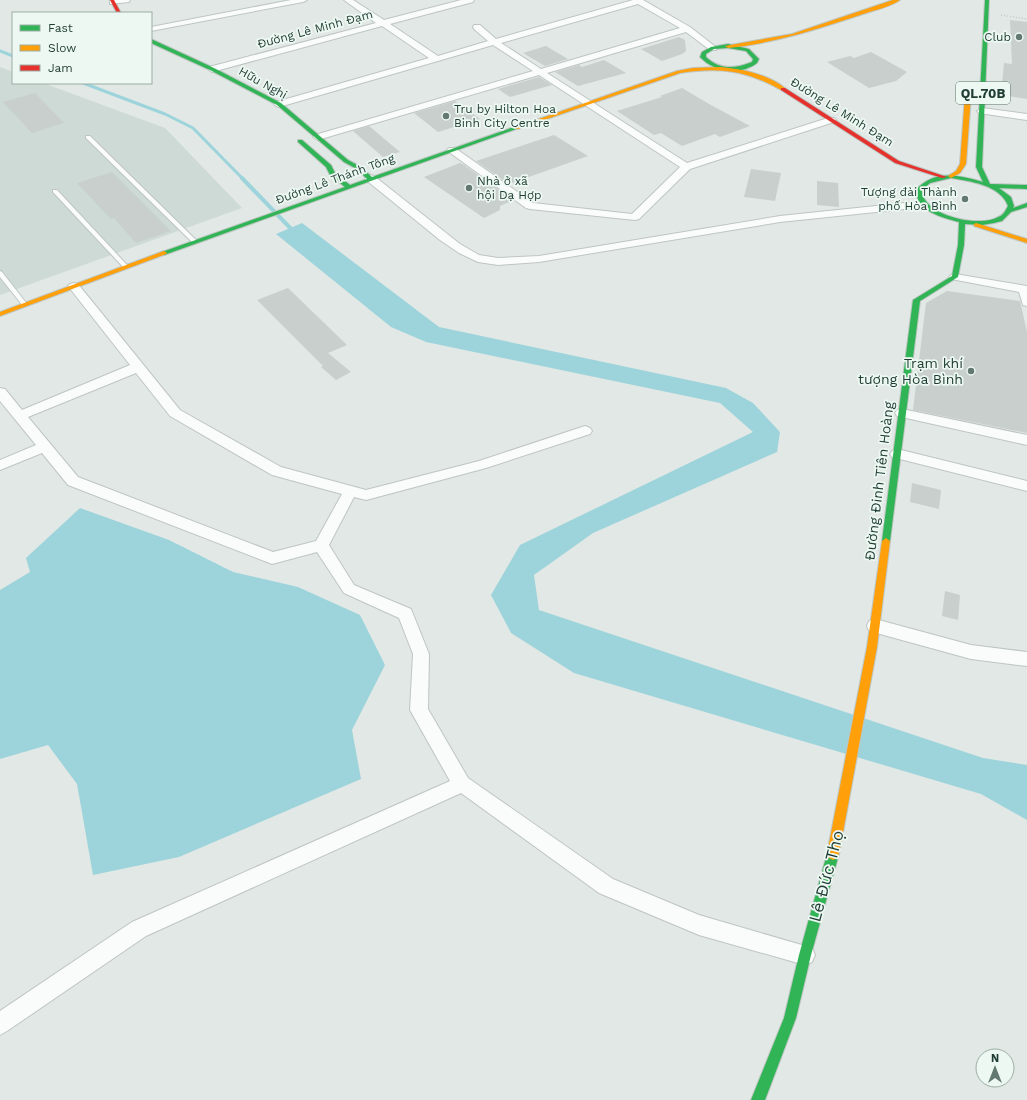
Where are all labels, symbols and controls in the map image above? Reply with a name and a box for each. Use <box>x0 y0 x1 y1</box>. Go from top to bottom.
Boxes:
street label: Đường Lê Minh Đạm <box>256 7 374 51</box>
legend <box>12 12 152 84</box>
text: Fast <box>48 21 73 35</box>
place label: Club <box>984 30 1011 44</box>
marker: Club <box>1014 32 1024 42</box>
text: Slow <box>48 41 76 55</box>
text: Jam <box>48 61 73 75</box>
street label: Hữu Nghị <box>236 64 290 102</box>
street label: Đường Lê Minh Đạm <box>788 75 896 149</box>
road number: QL.70B <box>956 82 1010 104</box>
place label: Tru by Hilton Hoa Binh City Centre <box>454 102 556 130</box>
marker: Tru by Hilton Hoa Binh City Centre <box>441 111 451 121</box>
street label: Đường Lê Thánh Tông <box>273 151 397 207</box>
place label: Nhà ở xã hội Dạ Hợp <box>477 174 542 202</box>
marker: Nhà ở xã hội Dạ Hợp <box>464 183 474 193</box>
place label: Tượng đài Thành phố Hòa Bình <box>861 185 957 213</box>
marker: Tượng đài Thành phố Hòa Bình <box>960 194 970 204</box>
place label: Trạm khí tượng Hòa Bình <box>858 355 963 387</box>
marker: Trạm khí tượng Hòa Bình <box>966 366 976 376</box>
street label: Đường Đinh Tiên Hoàng <box>861 400 897 561</box>
street label: Lê Đức Thọ <box>804 828 848 924</box>
north arrow <box>975 1048 1015 1088</box>
text: N <box>991 1052 999 1065</box>

